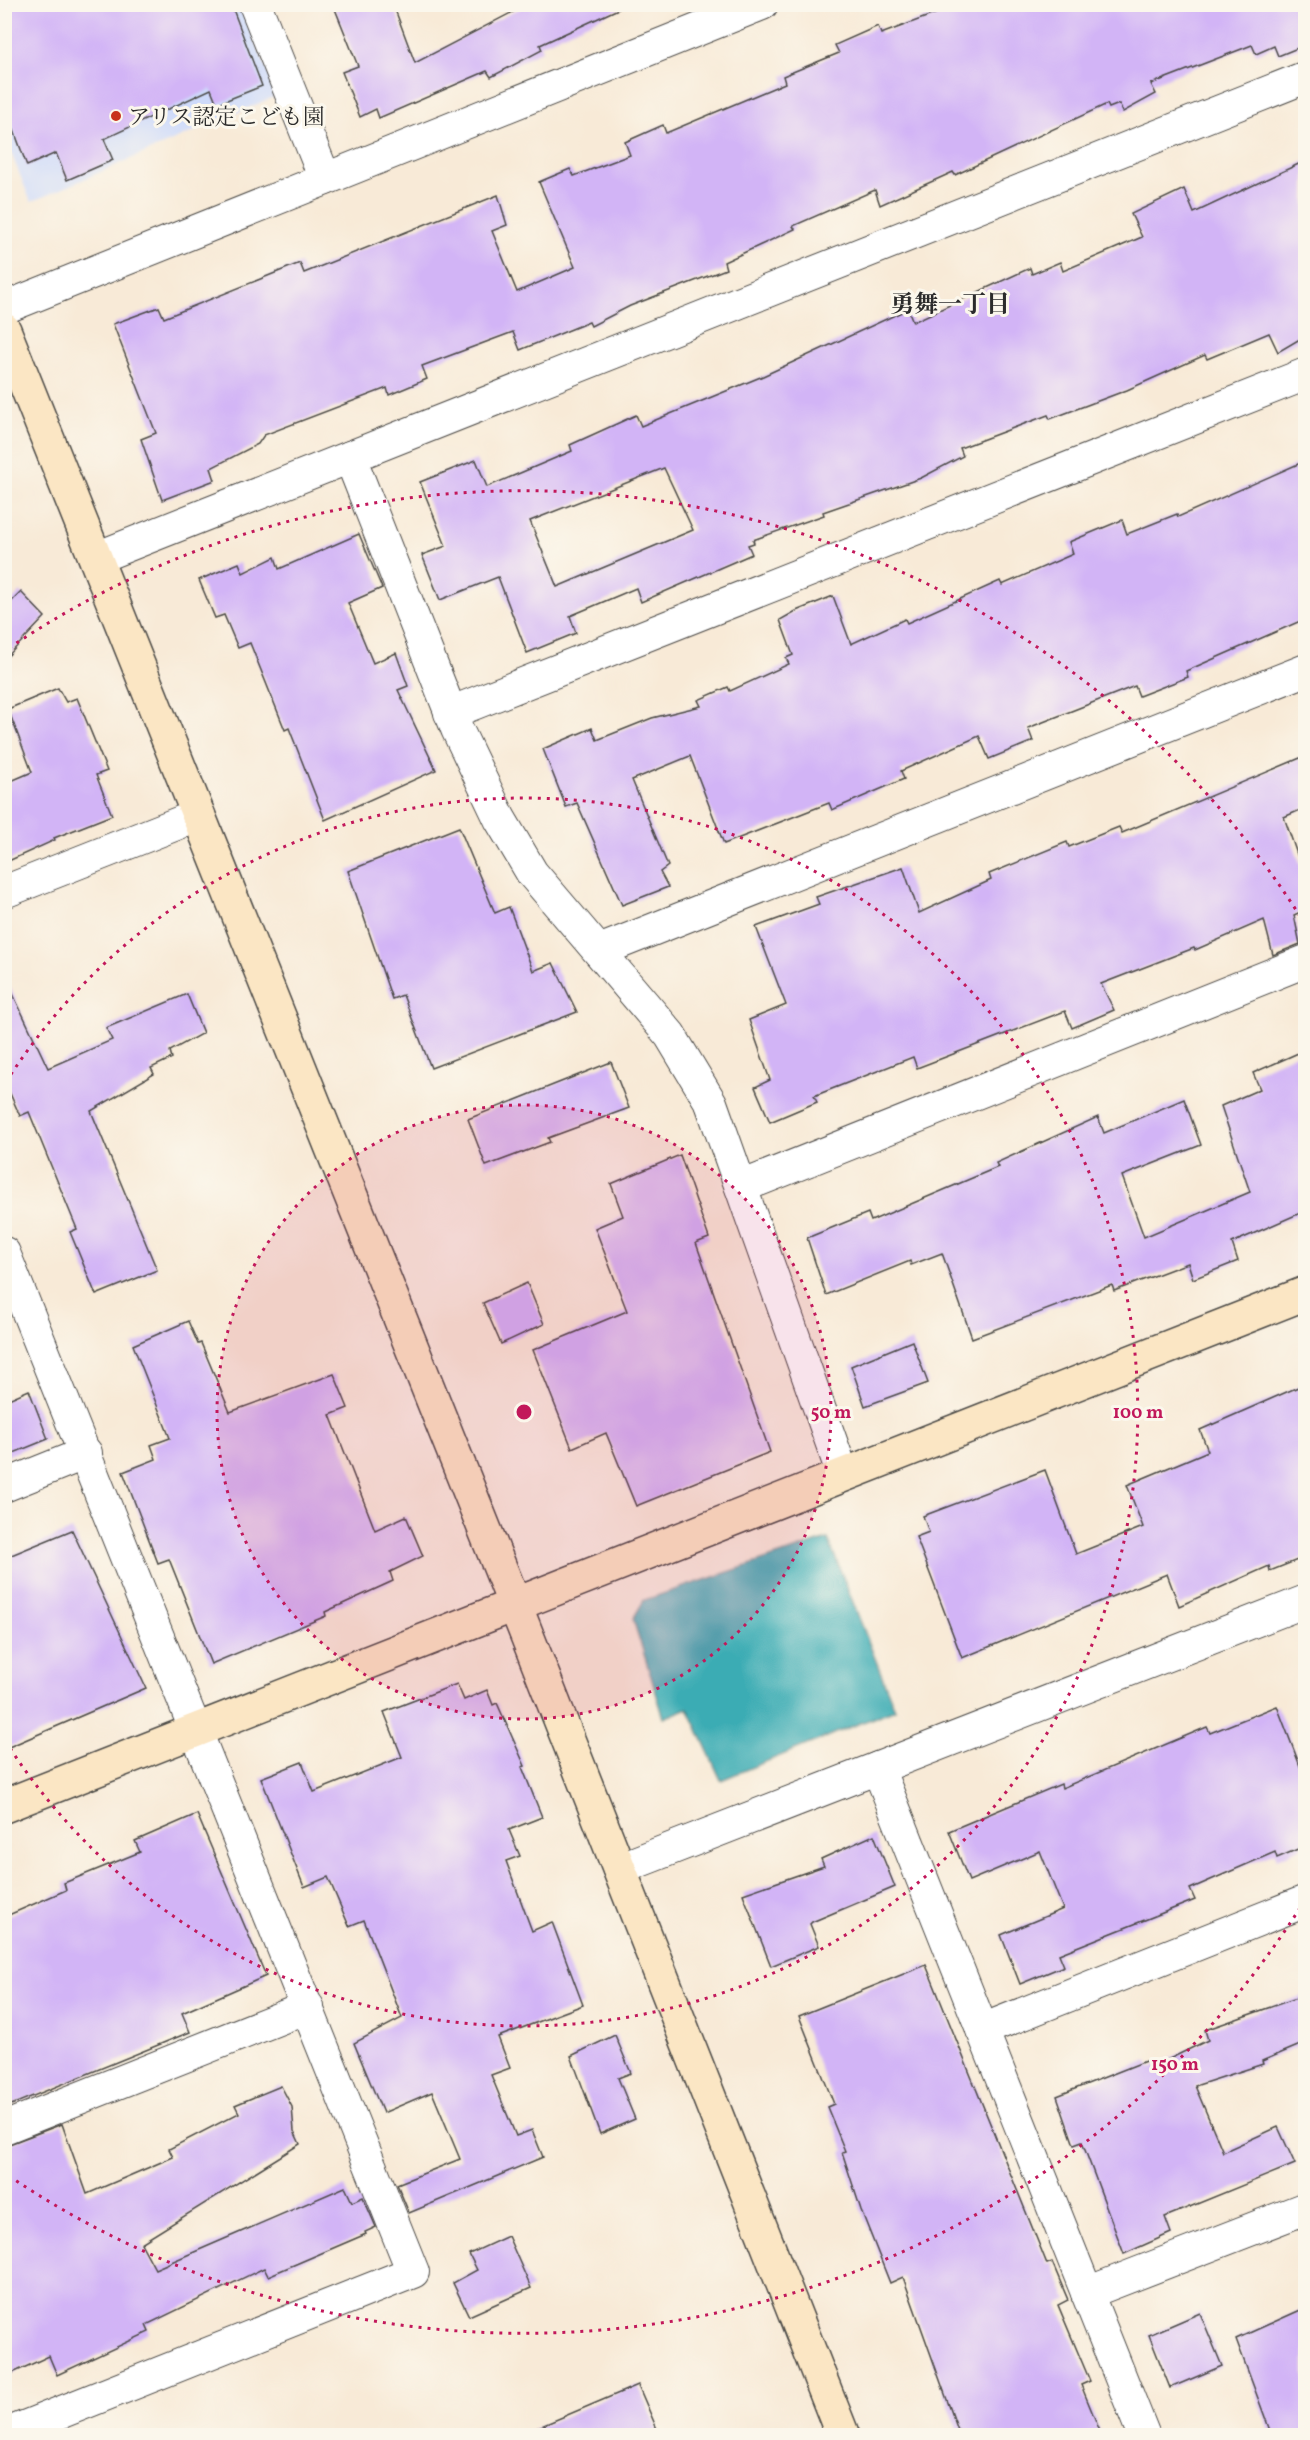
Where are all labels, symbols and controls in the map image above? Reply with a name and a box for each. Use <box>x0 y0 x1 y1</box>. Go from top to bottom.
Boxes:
place label: アリス認定こども園 <box>128 103 325 134</box>
marker: アリス認定こども園 <box>109 109 123 123</box>
district label: 勇舞一丁目 <box>890 289 1010 323</box>
text: 50 m <box>811 1401 851 1426</box>
text: 100 m <box>1113 1401 1163 1426</box>
centre of rings <box>514 1402 534 1422</box>
text: 150 m <box>1151 2053 1199 2078</box>

